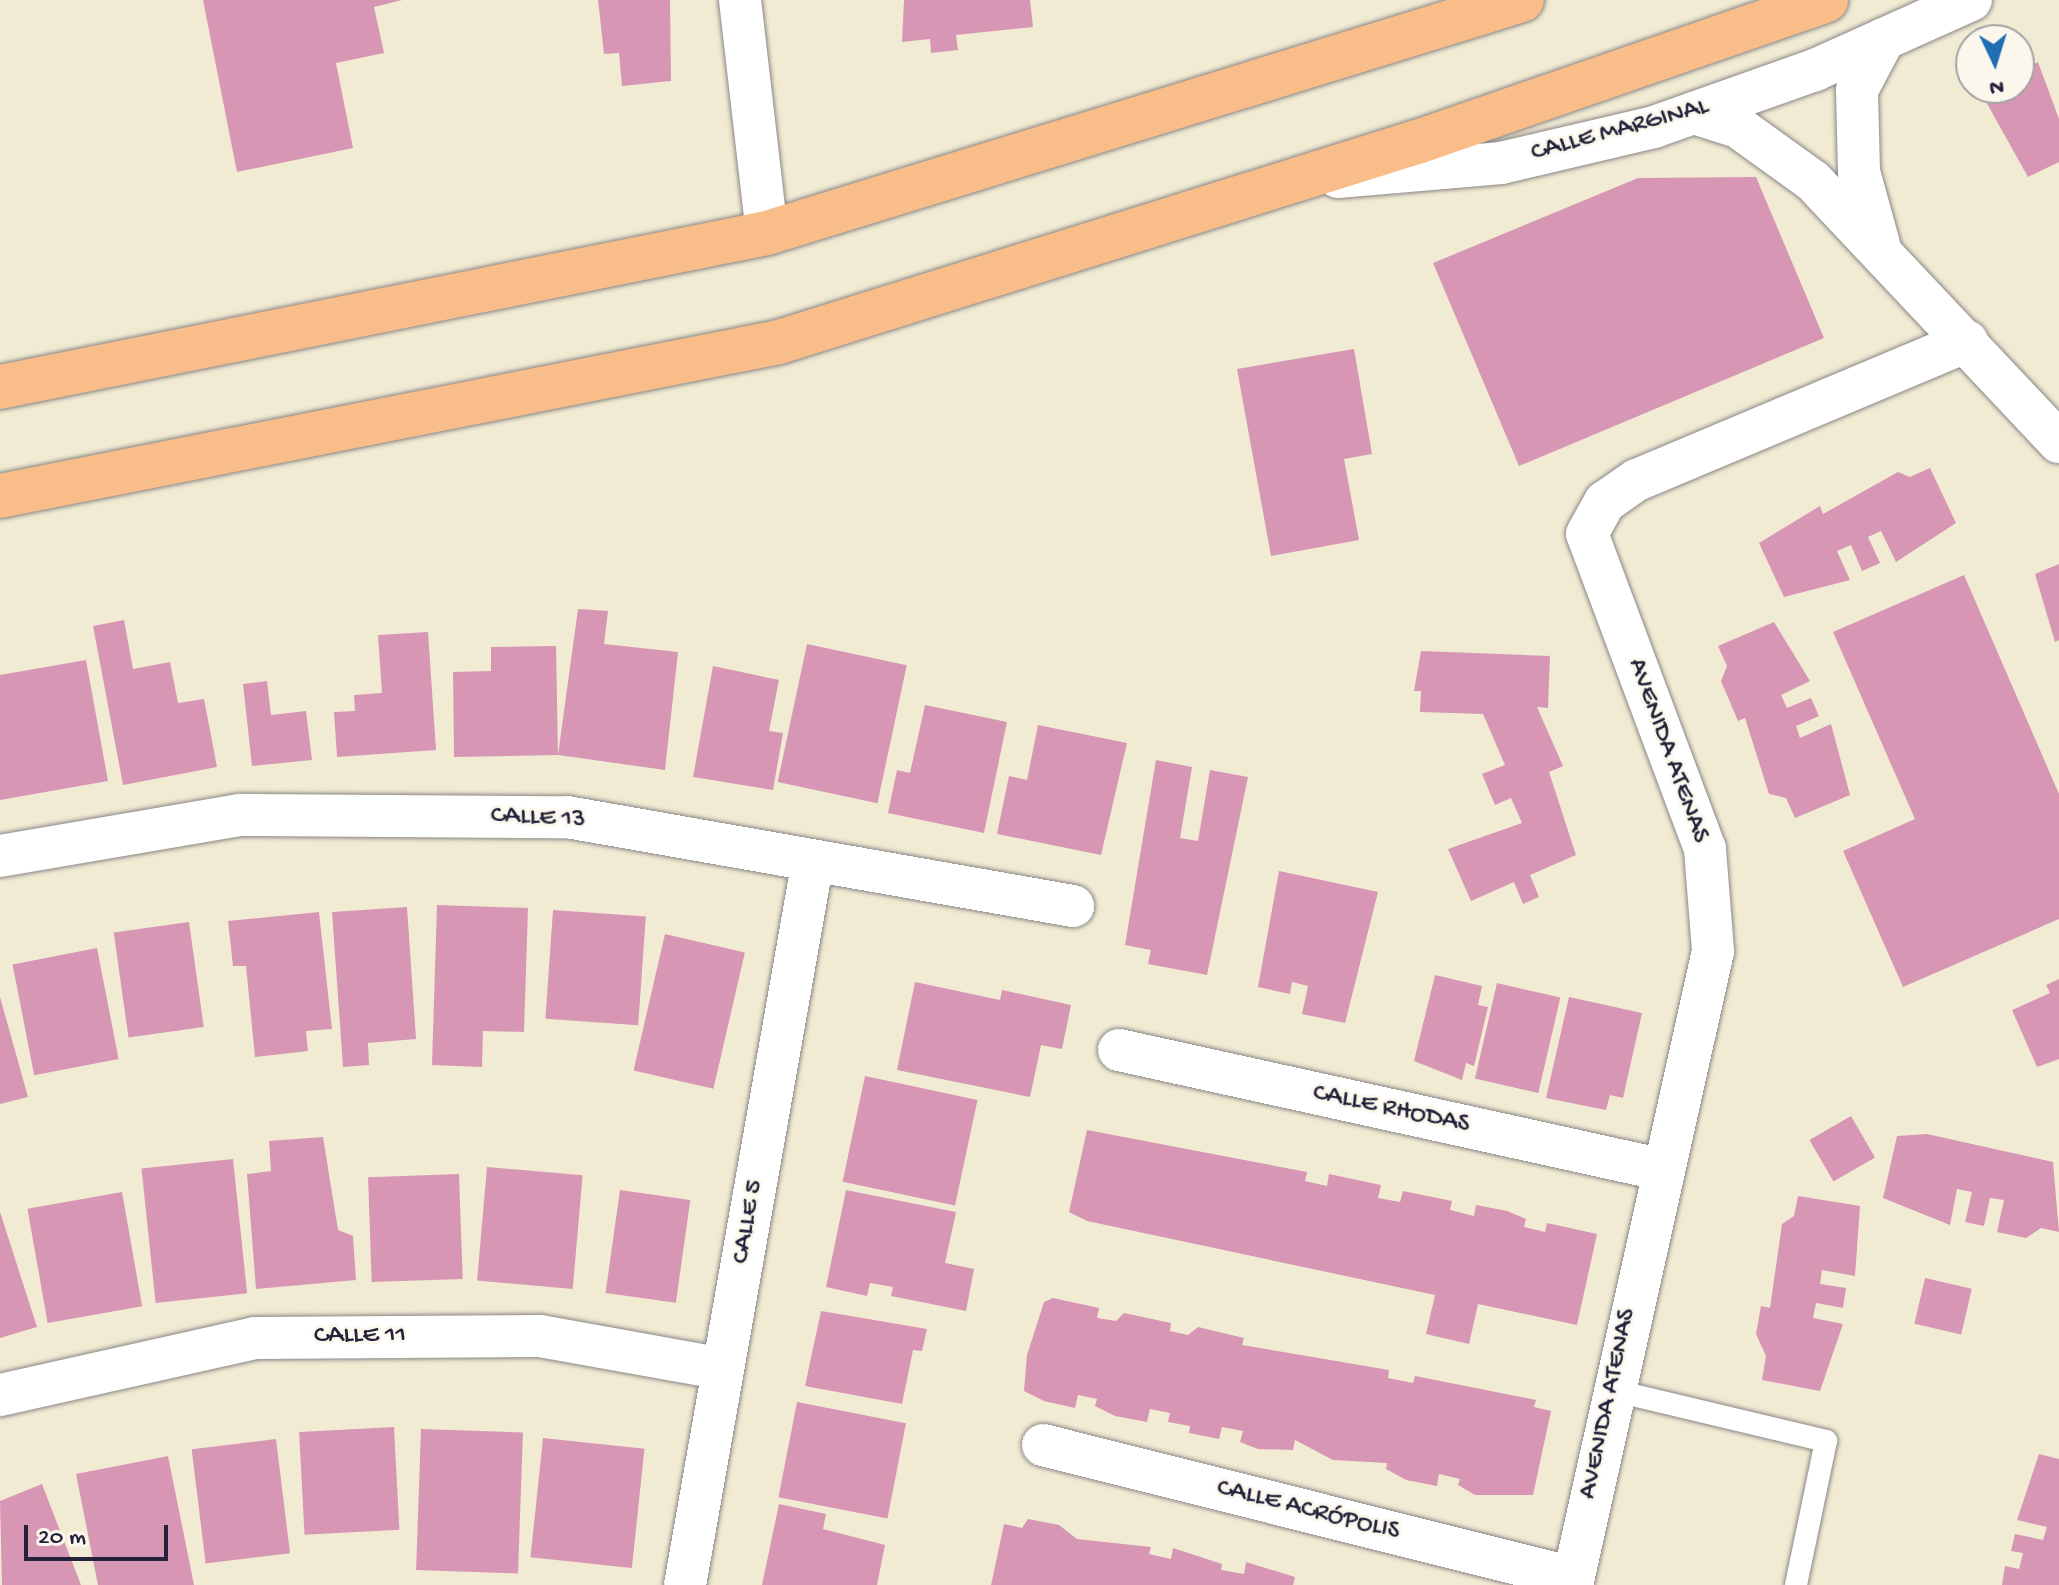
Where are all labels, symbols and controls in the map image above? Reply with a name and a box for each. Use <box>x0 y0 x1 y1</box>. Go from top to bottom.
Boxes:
north arrow <box>1955 24 2035 104</box>
text: N <box>1988 72 2005 99</box>
street label: CALLE MARGINAL <box>1528 92 1712 170</box>
street label: AVENIDA ATENAS <box>1619 655 1715 847</box>
street label: CALLE 13 <box>490 801 586 837</box>
street label: CALLE RHODAS <box>1310 1078 1472 1142</box>
street label: CALLE 5 <box>726 1178 772 1266</box>
street label: AVENIDA ATENAS <box>1574 1306 1644 1502</box>
street label: CALLE 11 <box>314 1321 406 1353</box>
street label: CALLE ACRÓPOLIS <box>1213 1473 1403 1549</box>
scale bar <box>28 1509 172 1559</box>
text: 20 m <box>38 1524 86 1553</box>

